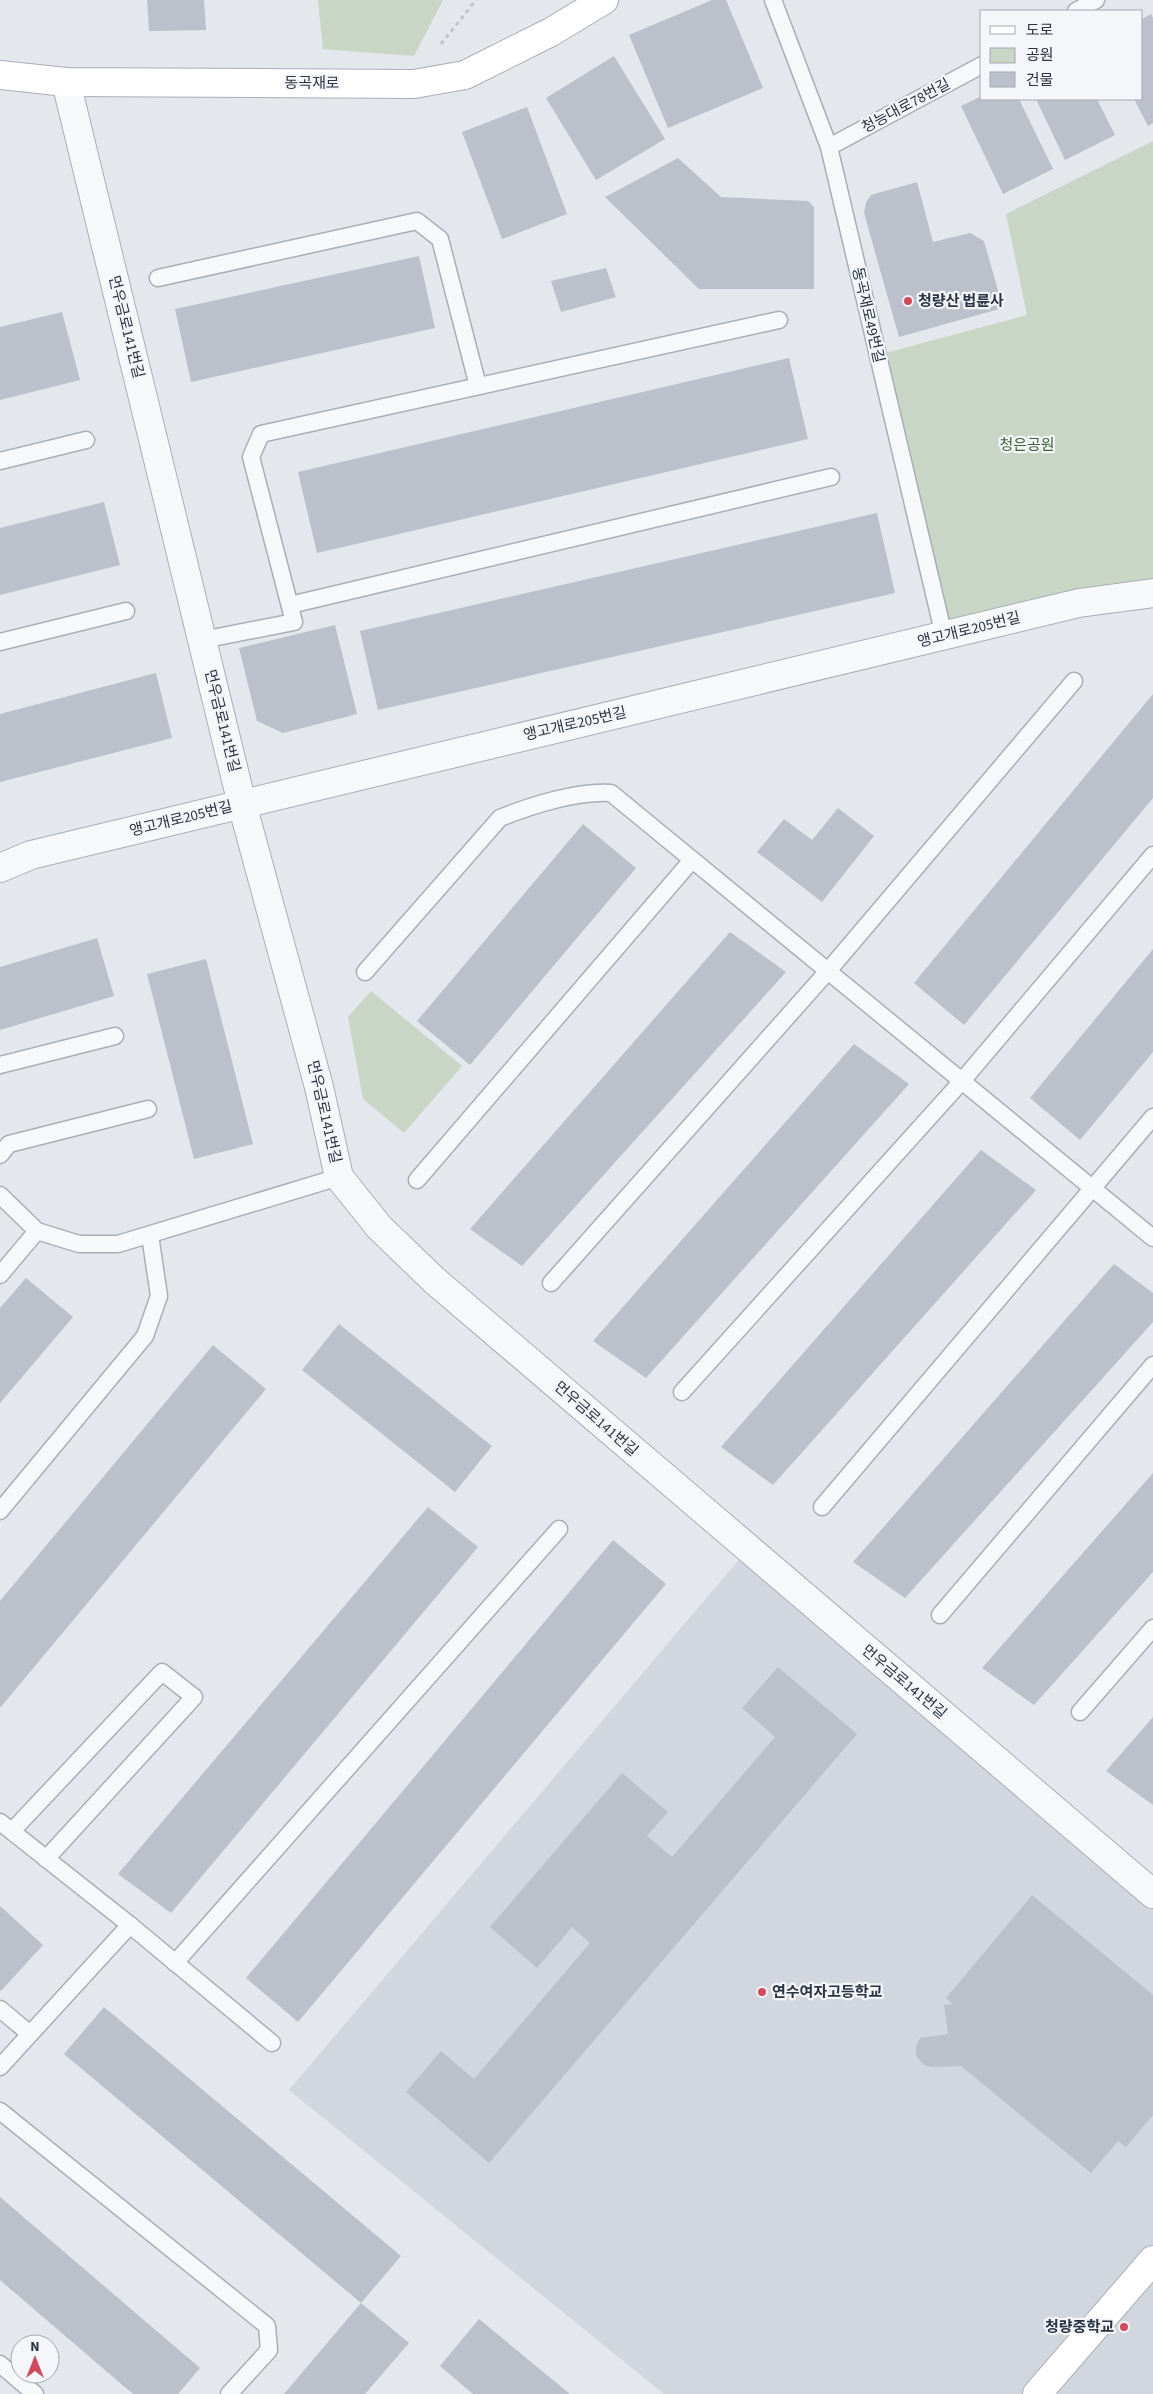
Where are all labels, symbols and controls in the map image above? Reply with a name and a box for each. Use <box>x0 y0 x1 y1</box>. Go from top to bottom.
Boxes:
legend <box>980 10 1143 100</box>
text: 도로 <box>1026 20 1054 41</box>
text: 공원 <box>1026 45 1054 66</box>
text: 건물 <box>1026 70 1054 91</box>
street label: 동곡재로 <box>284 73 340 94</box>
street label: 청능대로78번길 <box>858 74 954 138</box>
street label: 동곡재로49번길 <box>847 265 889 365</box>
street label: 먼우금로141번길 <box>103 273 149 381</box>
place label: 청량산 법륜사 <box>918 291 1004 312</box>
marker: 청량산 법륜사 <box>902 295 914 307</box>
park label: 청은공원 <box>999 435 1055 456</box>
street label: 앵고개로205번길 <box>915 607 1023 653</box>
street label: 먼우금로141번길 <box>199 667 245 775</box>
street label: 앵고개로205번길 <box>521 702 629 746</box>
street label: 앵고개로205번길 <box>127 796 235 842</box>
street label: 먼우금로141번길 <box>302 1058 346 1166</box>
street label: 먼우금로141번길 <box>549 1377 643 1461</box>
street label: 먼우금로141번길 <box>857 1640 951 1724</box>
place label: 연수여자고등학교 <box>772 1982 883 2003</box>
marker: 연수여자고등학교 <box>756 1986 768 1998</box>
place label: 청량중학교 <box>1045 2317 1114 2338</box>
marker: 청량중학교 <box>1118 2321 1130 2333</box>
north arrow <box>10 2334 60 2384</box>
text: N <box>30 2337 40 2357</box>

